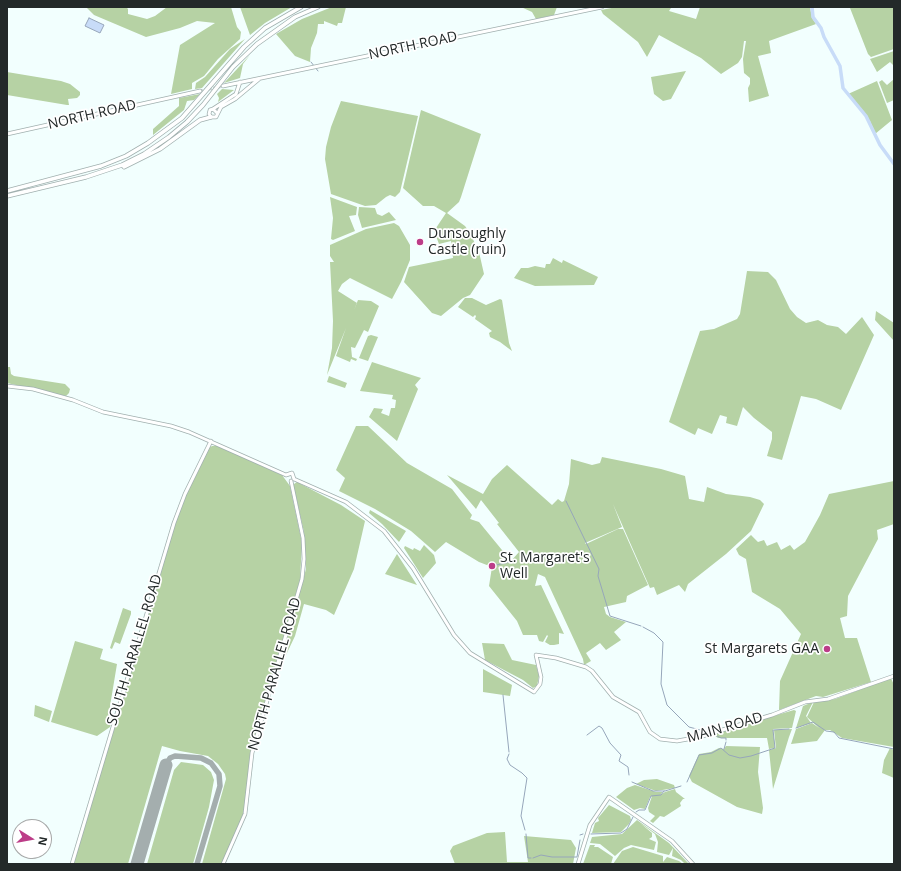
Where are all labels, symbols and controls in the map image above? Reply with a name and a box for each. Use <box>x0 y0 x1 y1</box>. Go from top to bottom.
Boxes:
street label: NORTH ROAD <box>367 28 459 64</box>
street label: NORTH ROAD <box>46 97 138 133</box>
place label: Dunsoughly Castle (ruin) <box>428 226 506 258</box>
marker: Dunsoughly Castle (ruin) <box>415 237 425 247</box>
place label: St. Margaret's Well <box>500 550 590 582</box>
marker: St. Margaret's Well <box>487 561 497 571</box>
street label: SOUTH PARALLEL ROAD <box>104 572 166 728</box>
street label: NORTH PARALLEL ROAD <box>245 596 305 752</box>
place label: St Margarets GAA <box>704 641 819 657</box>
marker: St Margarets GAA <box>822 644 832 654</box>
street label: MAIN ROAD <box>685 709 765 747</box>
north arrow <box>12 819 52 859</box>
text: N <box>35 835 52 847</box>

